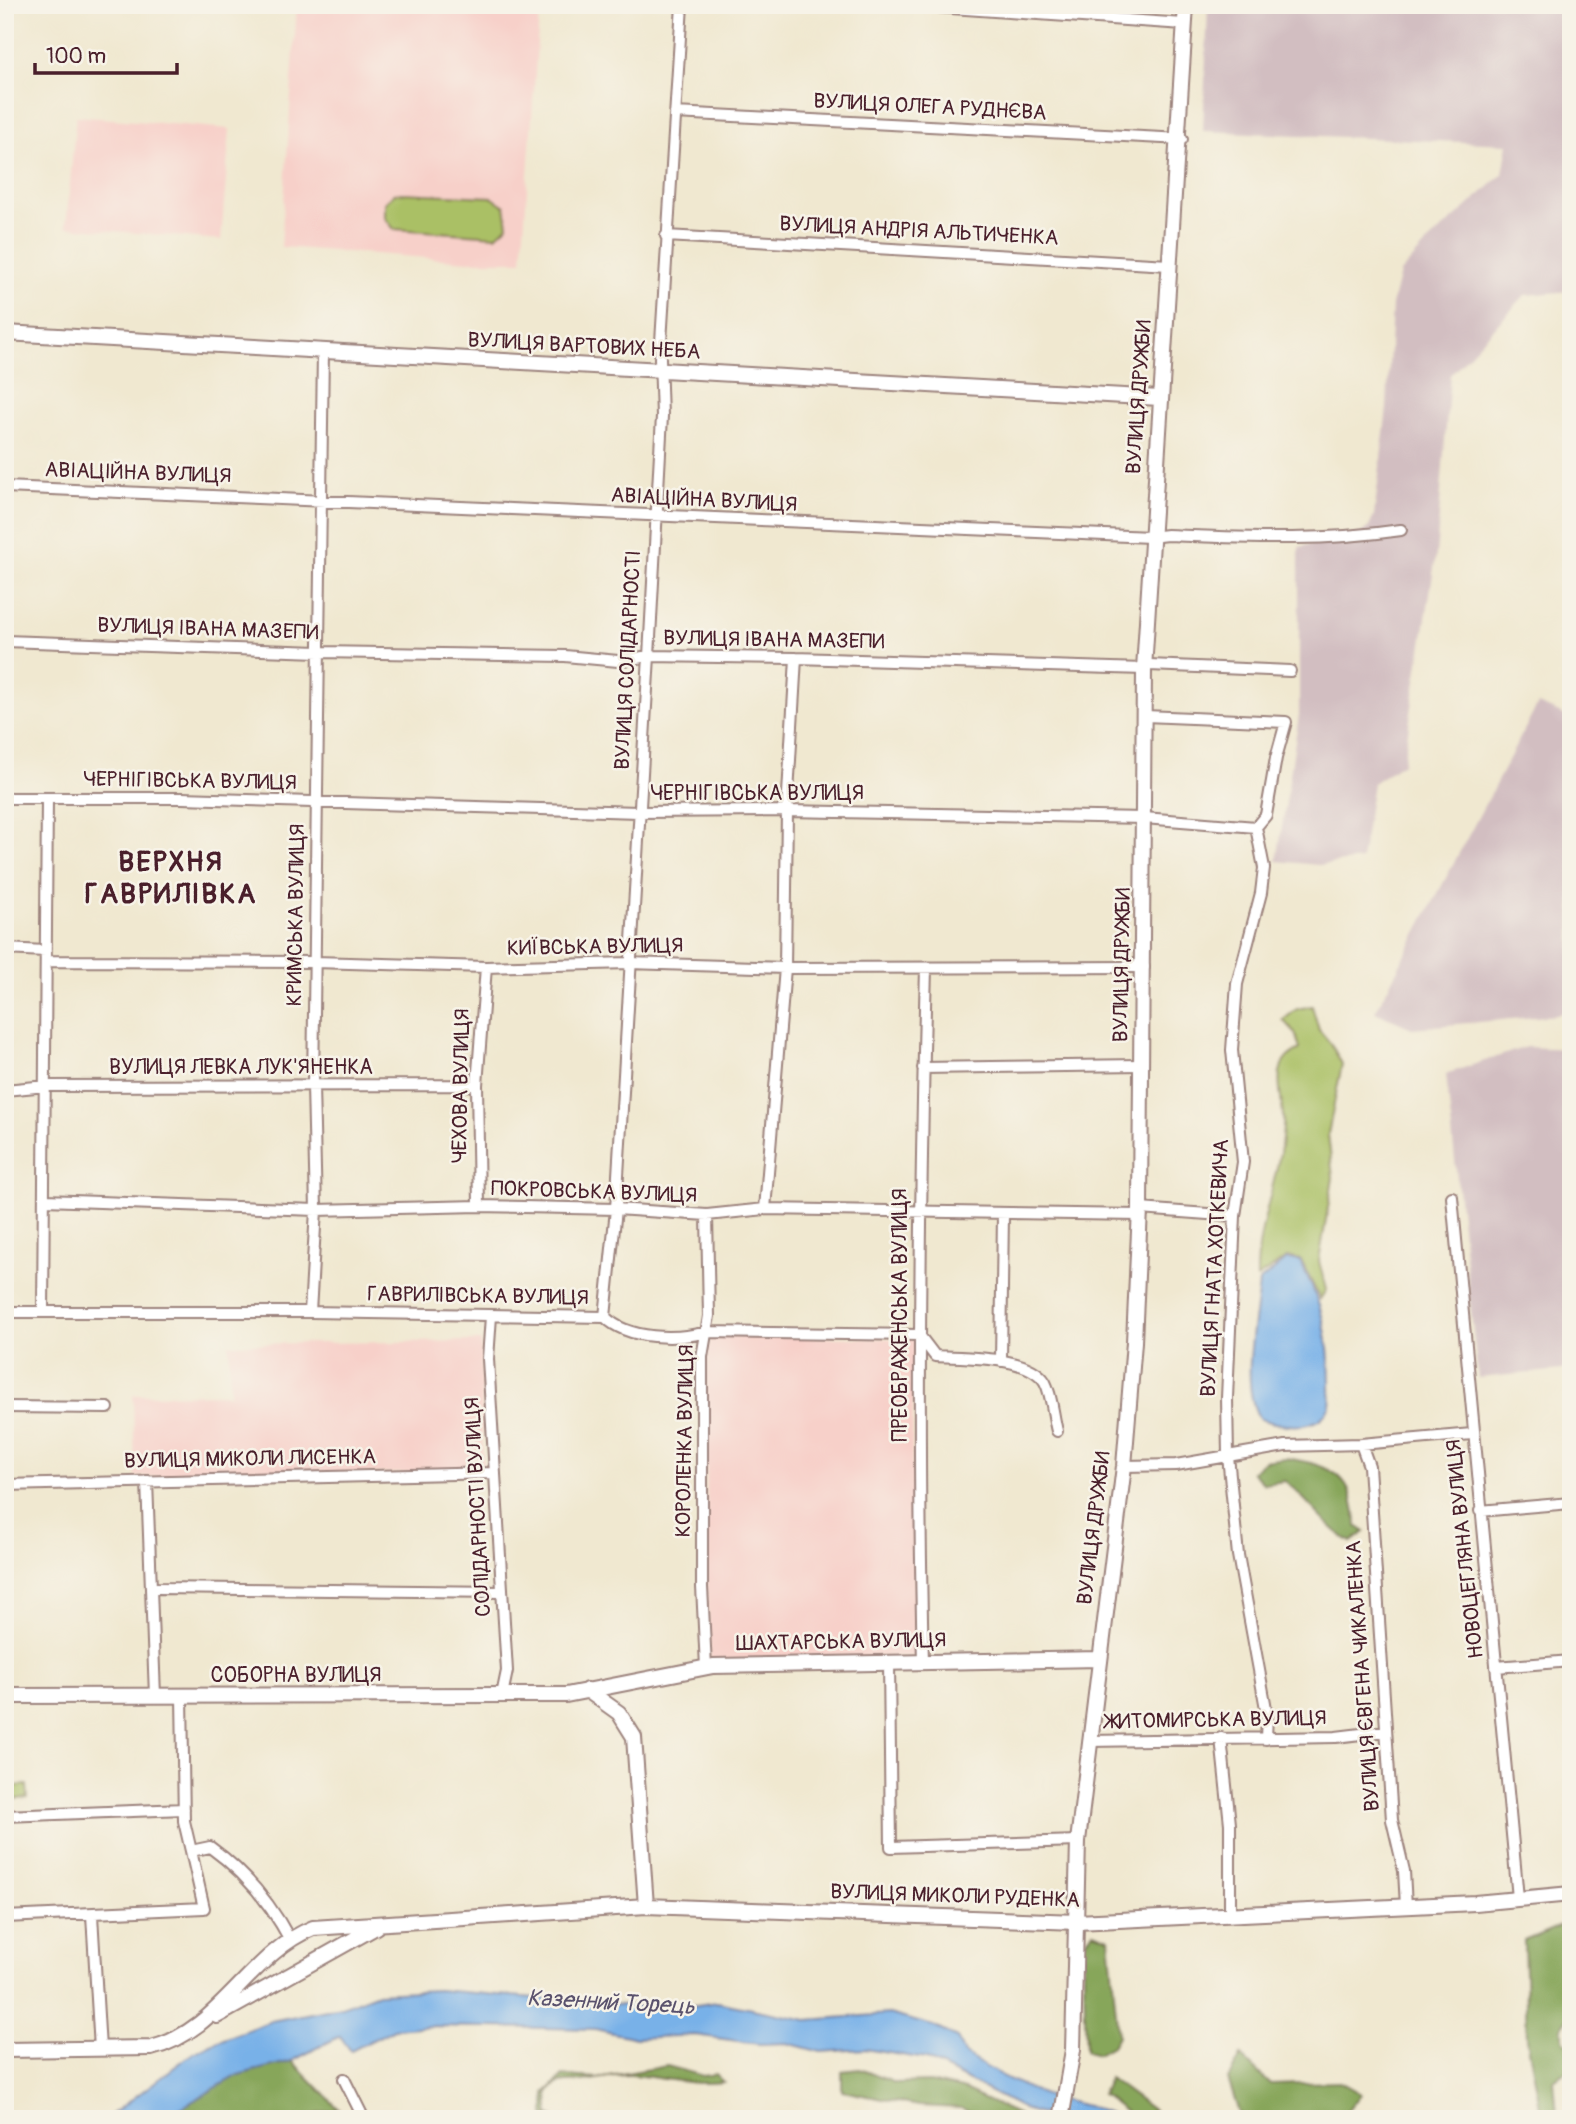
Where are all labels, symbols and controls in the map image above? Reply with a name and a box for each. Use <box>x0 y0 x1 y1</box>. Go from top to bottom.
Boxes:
scale bar <box>35 32 177 76</box>
text: 100 m <box>46 43 106 70</box>
street label: ВУЛИЦЯ ОЛЕГА РУДНЄВА <box>813 87 1047 127</box>
street label: ВУЛИЦЯ АНДРІЯ АЛЬТИЧЕНКА <box>779 210 1059 252</box>
street label: ВУЛИЦЯ ДРУЖБИ <box>1120 319 1158 475</box>
street label: ВУЛИЦЯ ВАРТОВИХ НЕБА <box>467 326 701 366</box>
street label: АВІАЦІЙНА ВУЛИЦЯ <box>44 456 232 490</box>
street label: АВІАЦІЙНА ВУЛИЦЯ <box>610 482 798 518</box>
street label: ВУЛИЦЯ СОЛІДАРНОСТІ <box>609 549 647 771</box>
street label: ВУЛИЦЯ ІВАНА МАЗЕПИ <box>97 612 319 646</box>
street label: ВУЛИЦЯ ІВАНА МАЗЕПИ <box>663 625 885 655</box>
street label: ЧЕРНІГІВСЬКА ВУЛИЦЯ <box>83 766 297 796</box>
street label: ЧЕРНІГІВСЬКА ВУЛИЦЯ <box>650 780 864 807</box>
street label: КРИМСЬКА ВУЛИЦЯ <box>281 823 311 1007</box>
district label: ВЕРХНЯ ГАВРИЛІВКА <box>85 845 257 912</box>
street label: ВУЛИЦЯ ДРУЖБИ <box>1107 887 1137 1043</box>
street label: КИЇВСЬКА ВУЛИЦЯ <box>507 932 683 962</box>
street label: ЧЕХОВА ВУЛИЦЯ <box>446 1008 476 1164</box>
street label: ВУЛИЦЯ ЛЕВКА ЛУК'ЯНЕНКА <box>109 1054 373 1081</box>
street label: ВУЛИЦЯ ГНАТА ХОТКЕВИЧА <box>1195 1138 1235 1398</box>
street label: ПОКРОВСЬКА ВУЛИЦЯ <box>490 1175 698 1209</box>
street label: ПРЕОБРАЖЕНСЬКА ВУЛИЦЯ <box>887 1188 914 1442</box>
street label: ГАВРИЛІВСЬКА ВУЛИЦЯ <box>367 1281 589 1311</box>
street label: КОРОЛЕНКА ВУЛИЦЯ <box>670 1344 700 1538</box>
street label: СОЛІДАРНОСТІ ВУЛИЦЯ <box>459 1396 497 1618</box>
street label: НОВОЦЕГЛЯНА ВУЛИЦЯ <box>1440 1438 1490 1660</box>
street label: ВУЛИЦЯ МИКОЛИ ЛИСЕНКА <box>124 1443 376 1475</box>
street label: ВУЛИЦЯ ДРУЖБИ <box>1071 1450 1117 1606</box>
street label: ВУЛИЦЯ ЄВГЕНА ЧИКАЛЕНКА <box>1340 1540 1386 1812</box>
street label: ШАХТАРСЬКА ВУЛИЦЯ <box>736 1627 946 1657</box>
street label: СОБОРНА ВУЛИЦЯ <box>211 1662 381 1689</box>
street label: ЖИТОМИРСЬКА ВУЛИЦЯ <box>1102 1705 1327 1735</box>
street label: ВУЛИЦЯ МИКОЛИ РУДЕНКА <box>830 1878 1080 1914</box>
water label: Казенний Торець <box>526 1983 696 2021</box>

